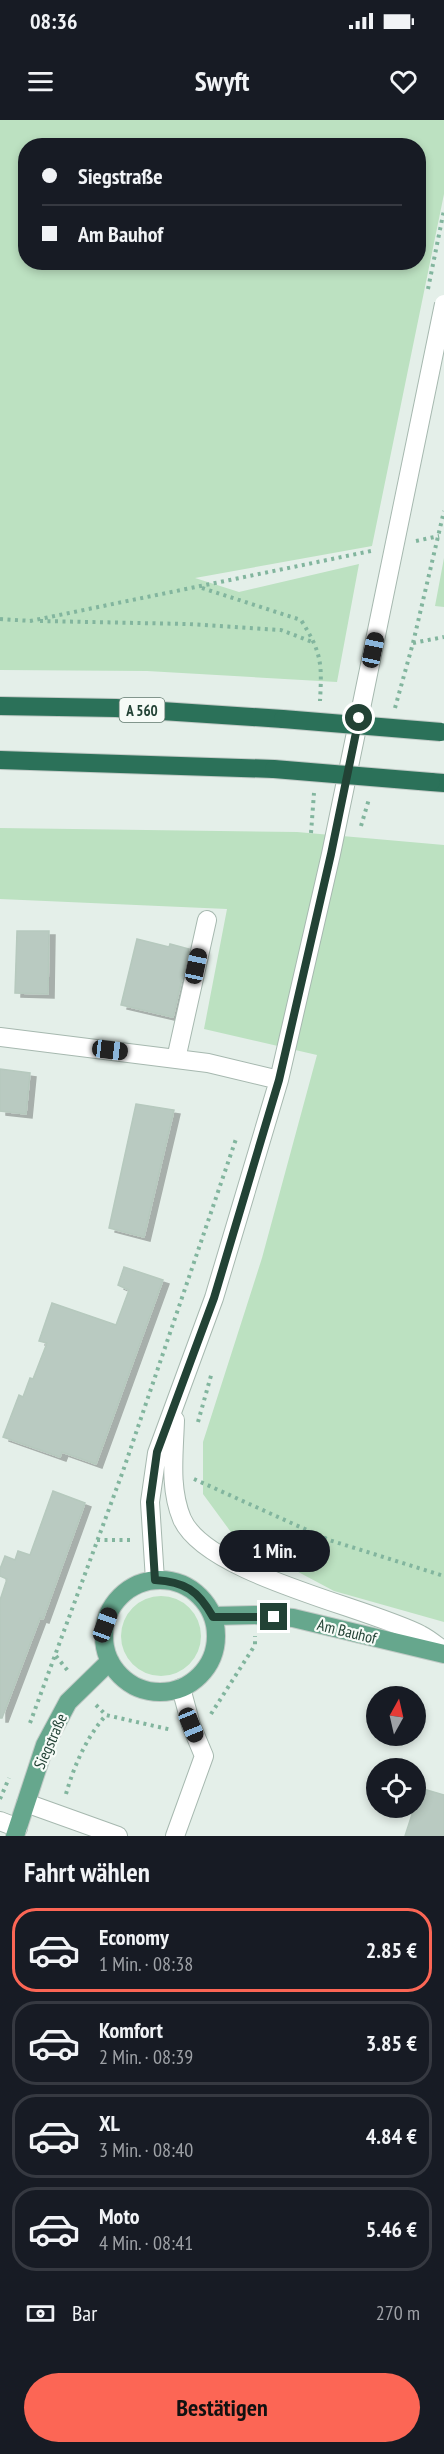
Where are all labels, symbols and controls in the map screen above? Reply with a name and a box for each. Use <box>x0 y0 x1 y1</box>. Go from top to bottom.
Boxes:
text: 08:36 <box>30 7 78 35</box>
text: Swyft <box>195 64 249 98</box>
icon: menu <box>24 65 57 98</box>
icon: heart <box>387 65 420 98</box>
text: Siegstraße <box>78 162 163 190</box>
text: Am Bauhof <box>78 220 163 248</box>
car <box>360 631 386 669</box>
road number: A 560 <box>120 698 164 722</box>
route start <box>345 704 372 731</box>
car <box>183 947 209 985</box>
car <box>91 1039 129 1061</box>
callout: 1 Min. <box>218 1530 330 1572</box>
text: 1 Min. <box>252 1538 297 1564</box>
route end <box>260 1603 287 1630</box>
car <box>90 1605 120 1645</box>
street label: Am Bauhof <box>315 1614 379 1648</box>
north arrow <box>366 1686 426 1746</box>
map controls <box>366 1686 426 1818</box>
car <box>176 1705 206 1745</box>
street label: Siegstraße <box>29 1710 71 1772</box>
button: locate <box>366 1758 426 1818</box>
text: Fahrt wählen <box>24 1855 150 1889</box>
icon: car <box>27 1923 81 1977</box>
text: Economy <box>99 1923 169 1951</box>
text: 2.85 € <box>366 1936 417 1964</box>
text: 1 Min. · 08:38 <box>99 1951 193 1977</box>
icon: car <box>27 2016 81 2070</box>
text: Komfort <box>99 2016 163 2044</box>
text: 3.85 € <box>366 2029 417 2057</box>
text: 2 Min. · 08:39 <box>99 2044 193 2070</box>
icon: car <box>27 2109 81 2163</box>
text: XL <box>99 2109 120 2137</box>
text: 4.84 € <box>366 2122 417 2150</box>
text: 3 Min. · 08:40 <box>99 2137 193 2163</box>
icon: car <box>27 2202 81 2256</box>
text: Moto <box>99 2202 140 2230</box>
text: 5.46 € <box>366 2215 417 2243</box>
text: 4 Min. · 08:41 <box>99 2230 193 2256</box>
icon: cash <box>24 2297 57 2330</box>
text: Bar <box>72 2299 97 2327</box>
text: 270 m <box>376 2300 420 2326</box>
button: Bestätigen <box>24 2373 420 2442</box>

